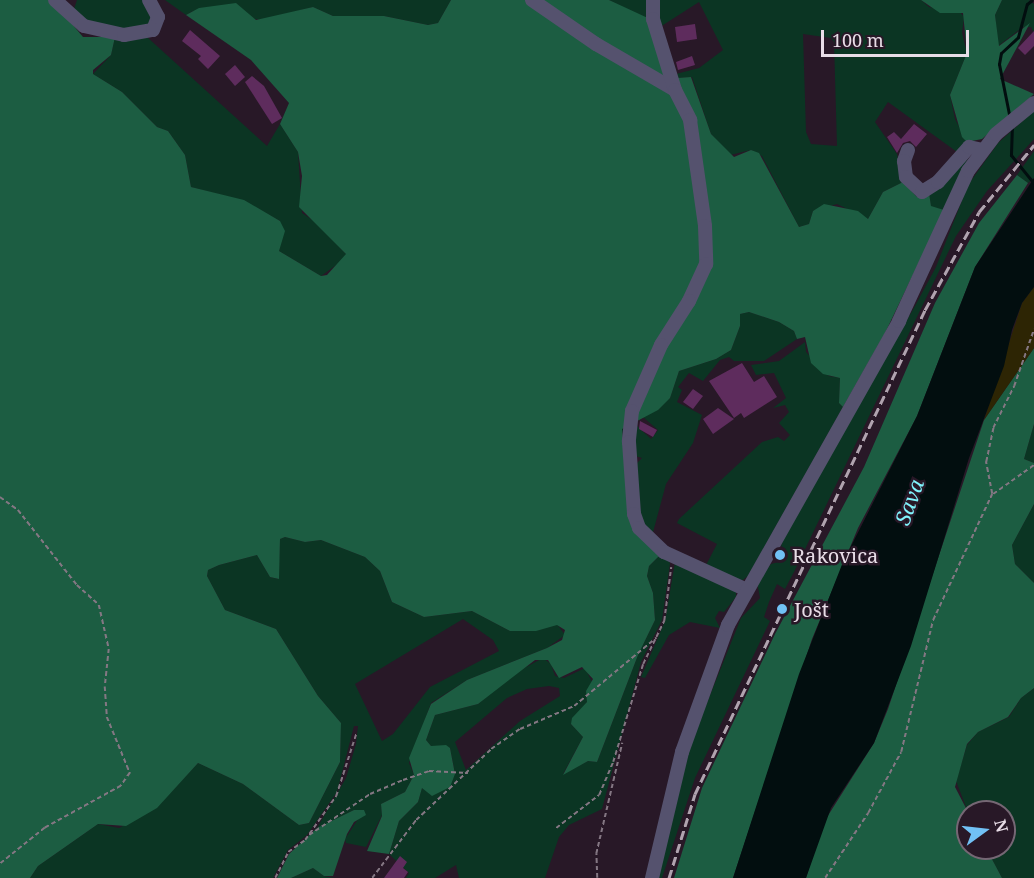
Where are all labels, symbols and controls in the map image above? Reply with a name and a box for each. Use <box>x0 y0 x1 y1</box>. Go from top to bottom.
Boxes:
scale bar <box>824 18 972 56</box>
text: 100 m <box>832 28 884 52</box>
water label: Sava <box>889 476 929 528</box>
place label: Rakovica <box>792 543 878 567</box>
marker: Rakovica <box>773 548 787 562</box>
place label: Jošt <box>794 597 829 621</box>
marker: Jošt <box>775 602 789 616</box>
north arrow <box>956 800 1016 860</box>
text: N <box>989 817 1014 835</box>

